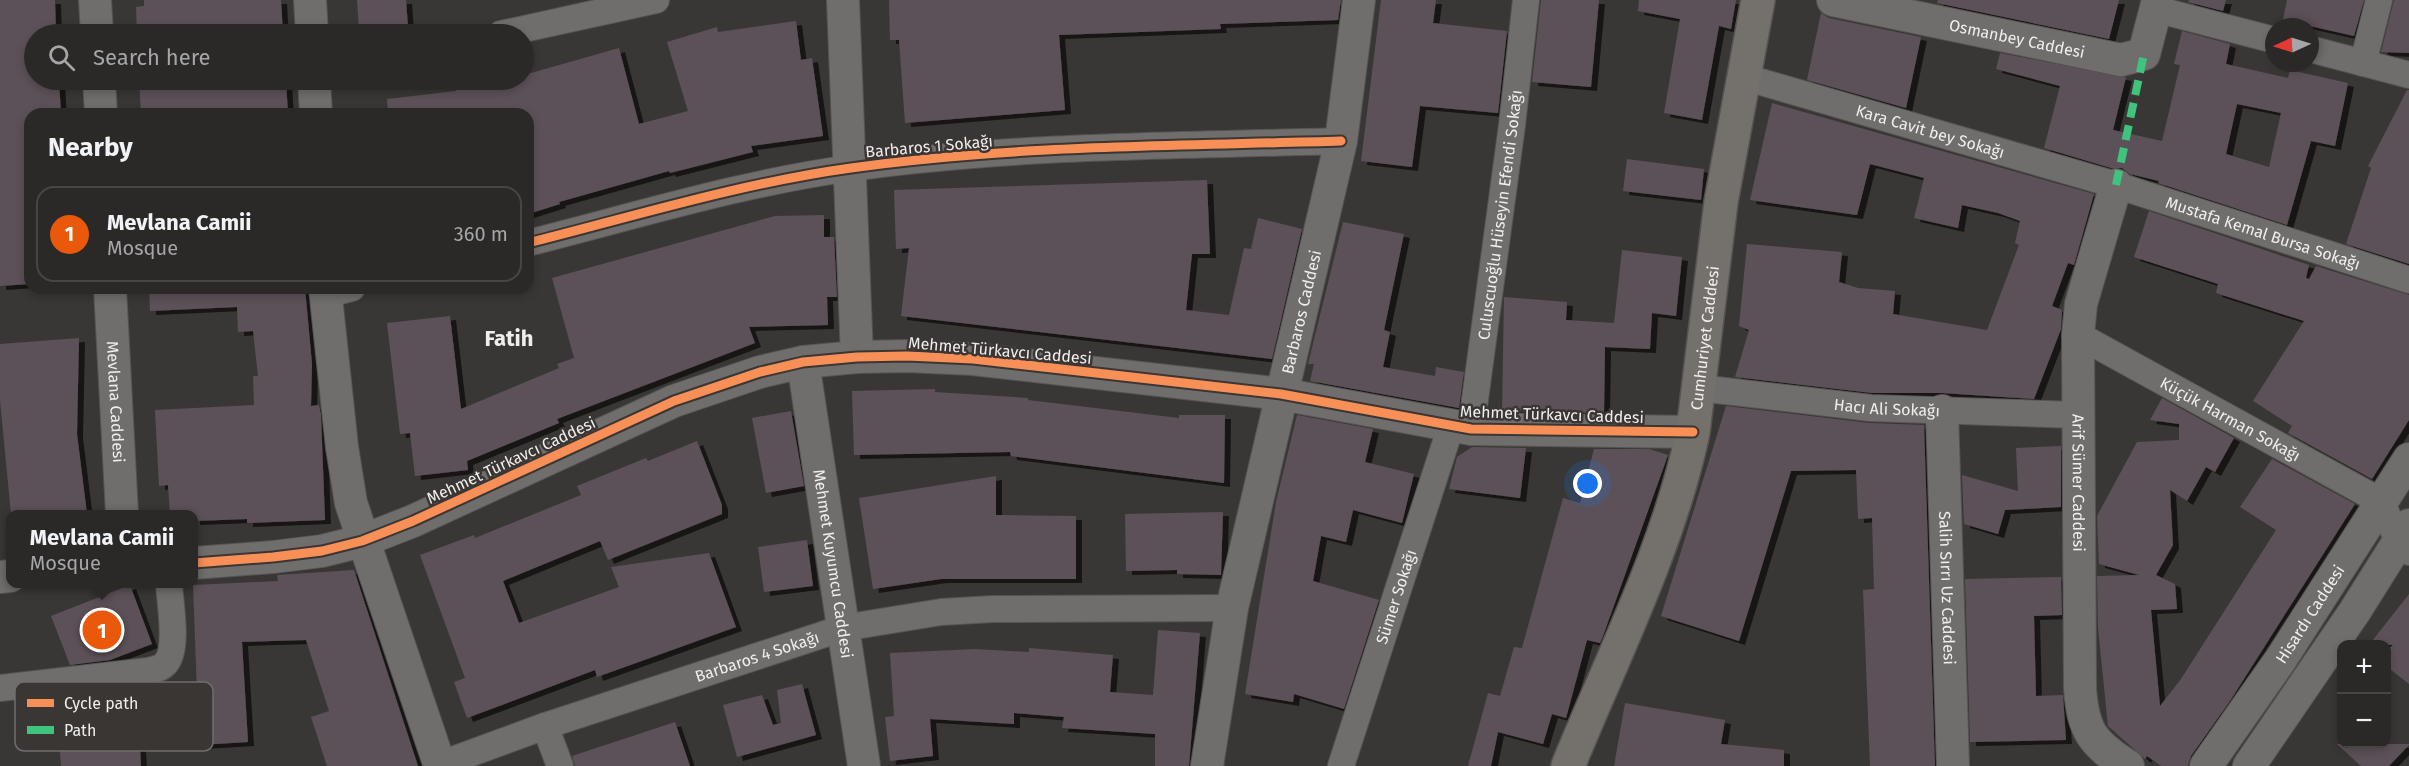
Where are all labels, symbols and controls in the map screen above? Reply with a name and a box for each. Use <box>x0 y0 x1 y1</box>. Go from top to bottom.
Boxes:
street label: Osmanbey Caddesi <box>1947 15 2086 62</box>
north arrow <box>2265 18 2319 72</box>
search box <box>24 24 534 90</box>
icon: search <box>45 41 78 74</box>
text: Search here <box>93 44 211 71</box>
street label: Culuscuoğlu Hüseyin Efendi Sokağı <box>1474 89 1526 341</box>
street label: Kara Cavit bey Sokağı <box>1854 101 2007 162</box>
street label: Barbaros 1 Sokağı <box>864 131 994 162</box>
text: Nearby <box>48 132 133 163</box>
street label: Mustafa Kemal Bursa Sokağı <box>2163 193 2363 274</box>
text: Mevlana Camii <box>107 209 251 236</box>
text: 1 <box>65 222 74 246</box>
text: 360 m <box>454 222 508 246</box>
text: Mosque <box>107 236 178 260</box>
street label: Barbaros Caddesi <box>1278 248 1325 376</box>
street label: Cumhuriyet Caddesi <box>1687 265 1723 411</box>
district label: Fatih <box>485 325 533 352</box>
street label: Mehmet Türkavcı Caddesi <box>907 333 1092 368</box>
street label: Mevlana Caddesi <box>103 340 128 463</box>
street label: Küçük Harman Sokağı <box>2157 373 2304 465</box>
street label: Hacı Ali Sokağı <box>1833 395 1940 420</box>
street label: Mehmet Türkavcı Caddesi <box>1460 402 1644 427</box>
street label: Mehmet Türkavcı Caddesi <box>424 413 599 508</box>
street label: Arif Sümer Caddesi <box>2068 414 2088 552</box>
street label: Mehmet Kuyumcu Caddesi <box>809 468 857 660</box>
your location <box>1573 469 1602 498</box>
popup <box>6 510 198 588</box>
street label: Salih Sırrı Uz Caddesi <box>1935 511 1959 665</box>
text: Mevlana Camii <box>30 524 174 551</box>
street label: Sümer Sokağı <box>1372 547 1420 647</box>
text: Mosque <box>30 551 101 575</box>
street label: Hisardı Caddesi <box>2272 562 2349 667</box>
pin: 1 <box>82 608 122 652</box>
street label: Barbaros 4 Sokağı <box>692 628 822 686</box>
map controls <box>2337 640 2391 748</box>
button: + <box>2337 640 2391 694</box>
legend <box>15 682 213 751</box>
text: Cycle path <box>64 694 138 713</box>
button: − <box>2337 694 2391 748</box>
text: Path <box>64 721 96 740</box>

